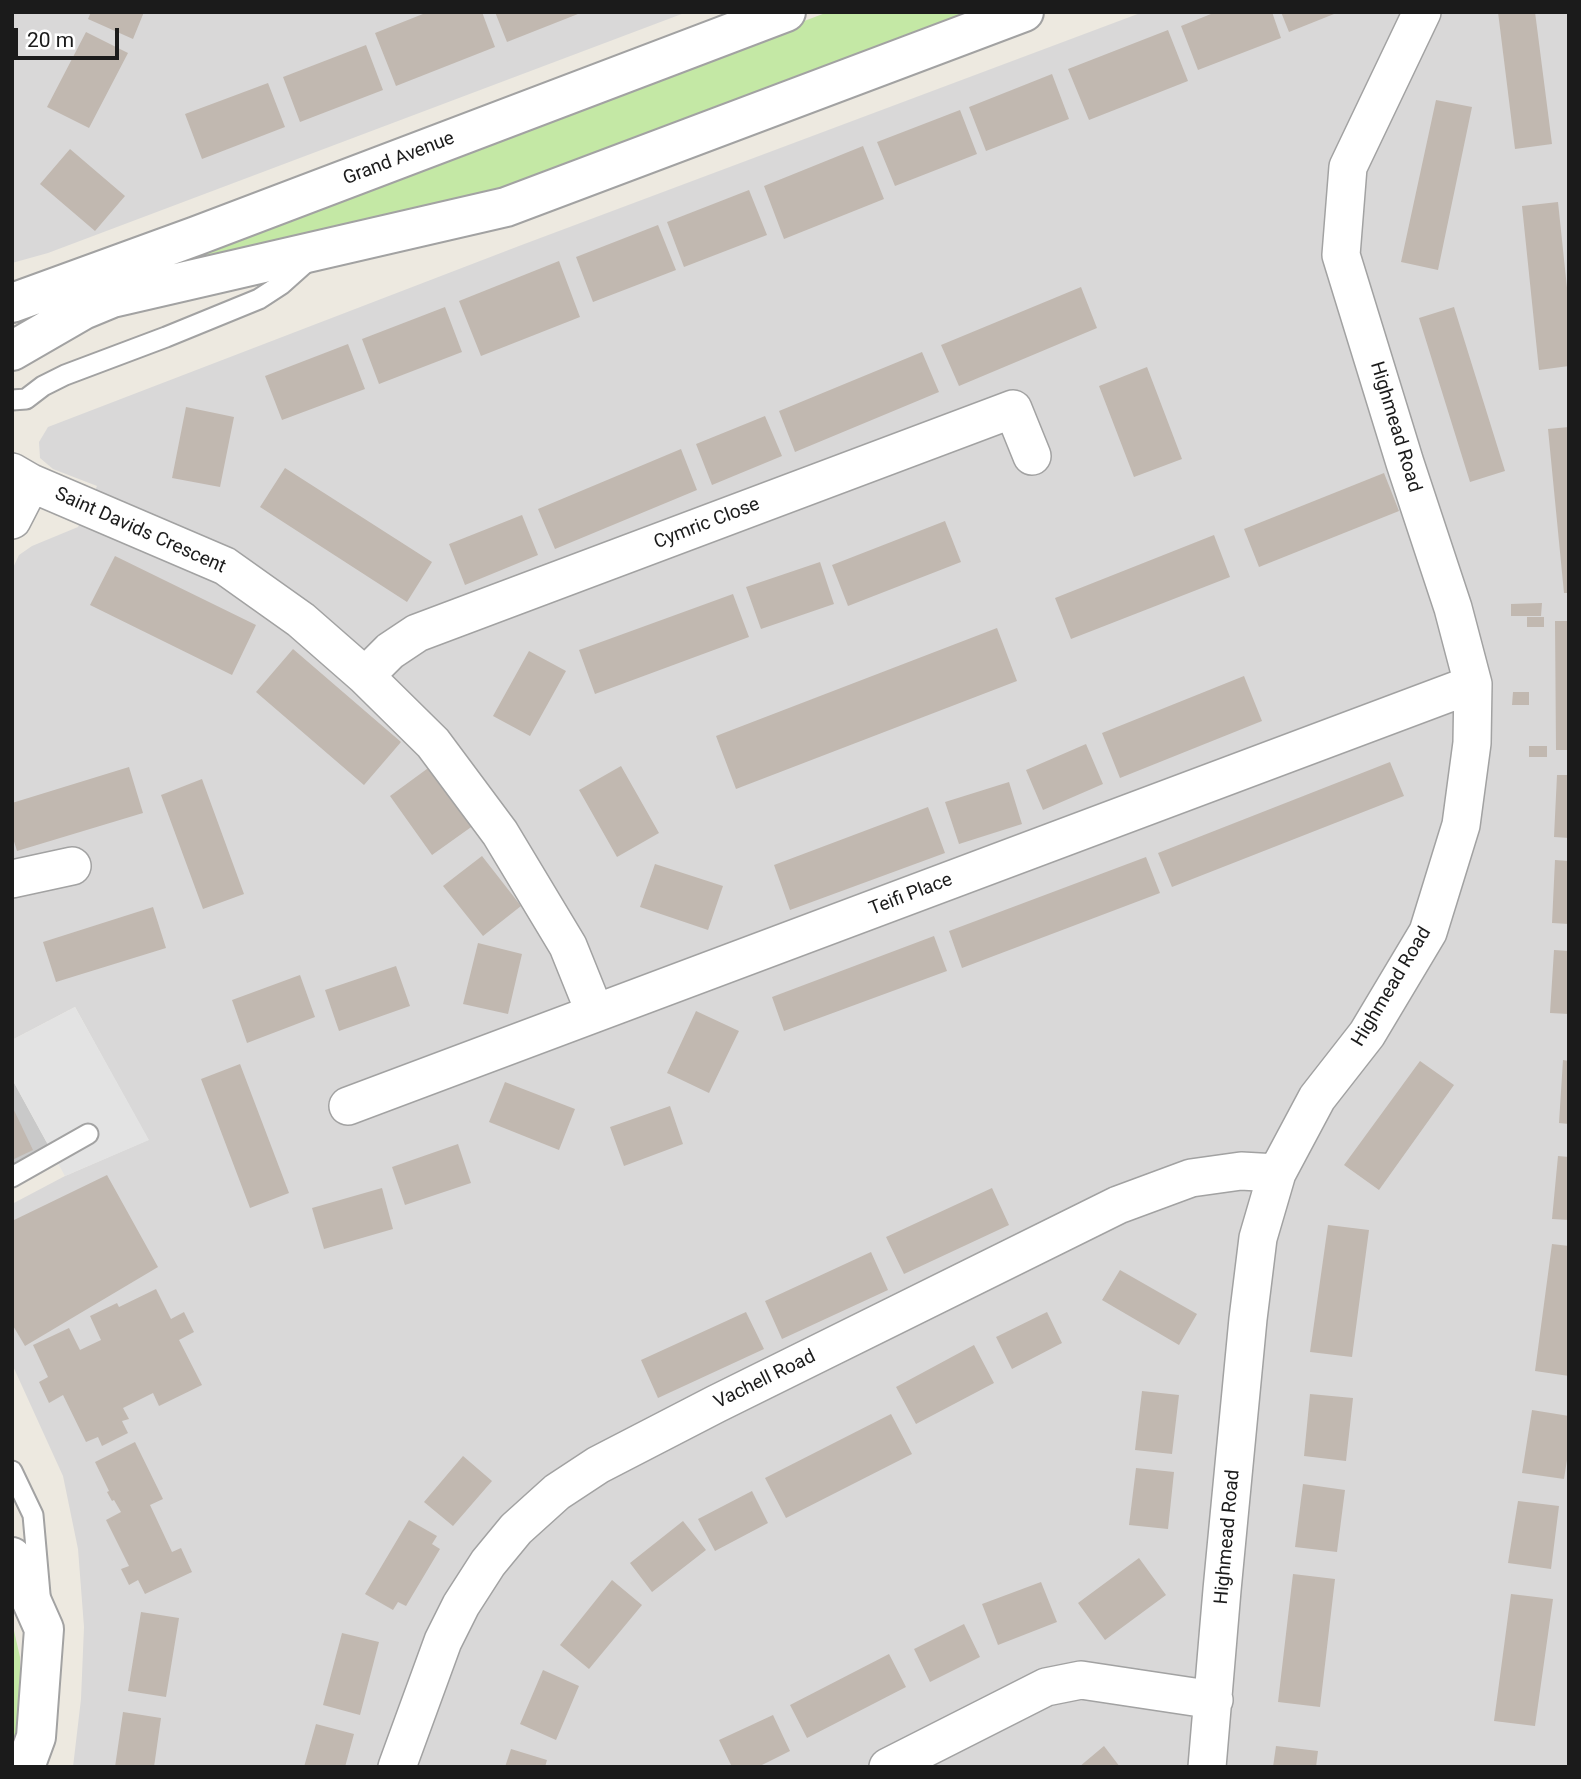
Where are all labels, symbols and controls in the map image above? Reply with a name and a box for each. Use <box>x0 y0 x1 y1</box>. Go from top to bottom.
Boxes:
scale bar <box>18 14 122 58</box>
text: 20 m <box>27 28 74 52</box>
street label: Grand Avenue <box>340 127 458 191</box>
street label: Highmead Road <box>1364 359 1426 495</box>
street label: Saint Davids Crescent <box>51 483 229 579</box>
street label: Cymric Close <box>651 493 763 555</box>
street label: Teifi Place <box>866 869 956 921</box>
street label: Highmead Road <box>1347 923 1437 1051</box>
street label: Vachell Road <box>711 1346 819 1414</box>
street label: Highmead Road <box>1211 1469 1245 1605</box>

